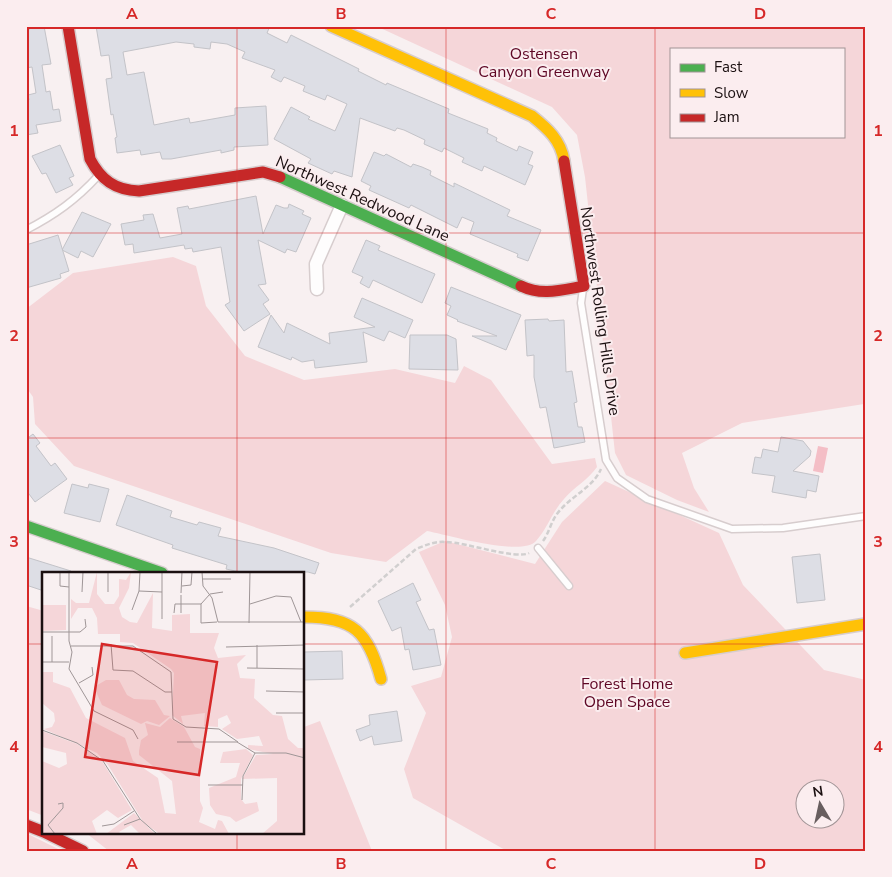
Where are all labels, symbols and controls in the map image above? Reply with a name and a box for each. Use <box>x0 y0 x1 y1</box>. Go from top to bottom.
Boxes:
text: A <box>126 3 138 25</box>
text: B <box>335 3 347 25</box>
text: C <box>546 3 557 25</box>
text: D <box>754 3 766 25</box>
park label: Ostensen Canyon Greenway <box>478 43 610 83</box>
legend <box>670 48 844 138</box>
text: Fast <box>714 57 743 77</box>
text: Slow <box>714 83 749 103</box>
text: Jam <box>713 107 740 127</box>
text: 1 <box>9 120 19 142</box>
text: 1 <box>873 120 883 142</box>
street label: Northwest Redwood Lane <box>272 151 453 247</box>
street label: Northwest Rolling Hills Drive <box>574 205 626 417</box>
text: 2 <box>9 325 19 347</box>
text: 2 <box>873 325 883 347</box>
text: 3 <box>9 531 19 553</box>
text: 3 <box>873 531 883 553</box>
inset map <box>42 572 305 834</box>
park label: Forest Home Open Space <box>581 673 673 713</box>
text: 4 <box>9 736 19 758</box>
text: 4 <box>873 736 883 758</box>
north arrow <box>794 780 844 830</box>
text: N <box>811 781 825 802</box>
text: A <box>126 853 138 875</box>
text: B <box>335 853 347 875</box>
text: C <box>546 853 557 875</box>
text: D <box>754 853 766 875</box>

